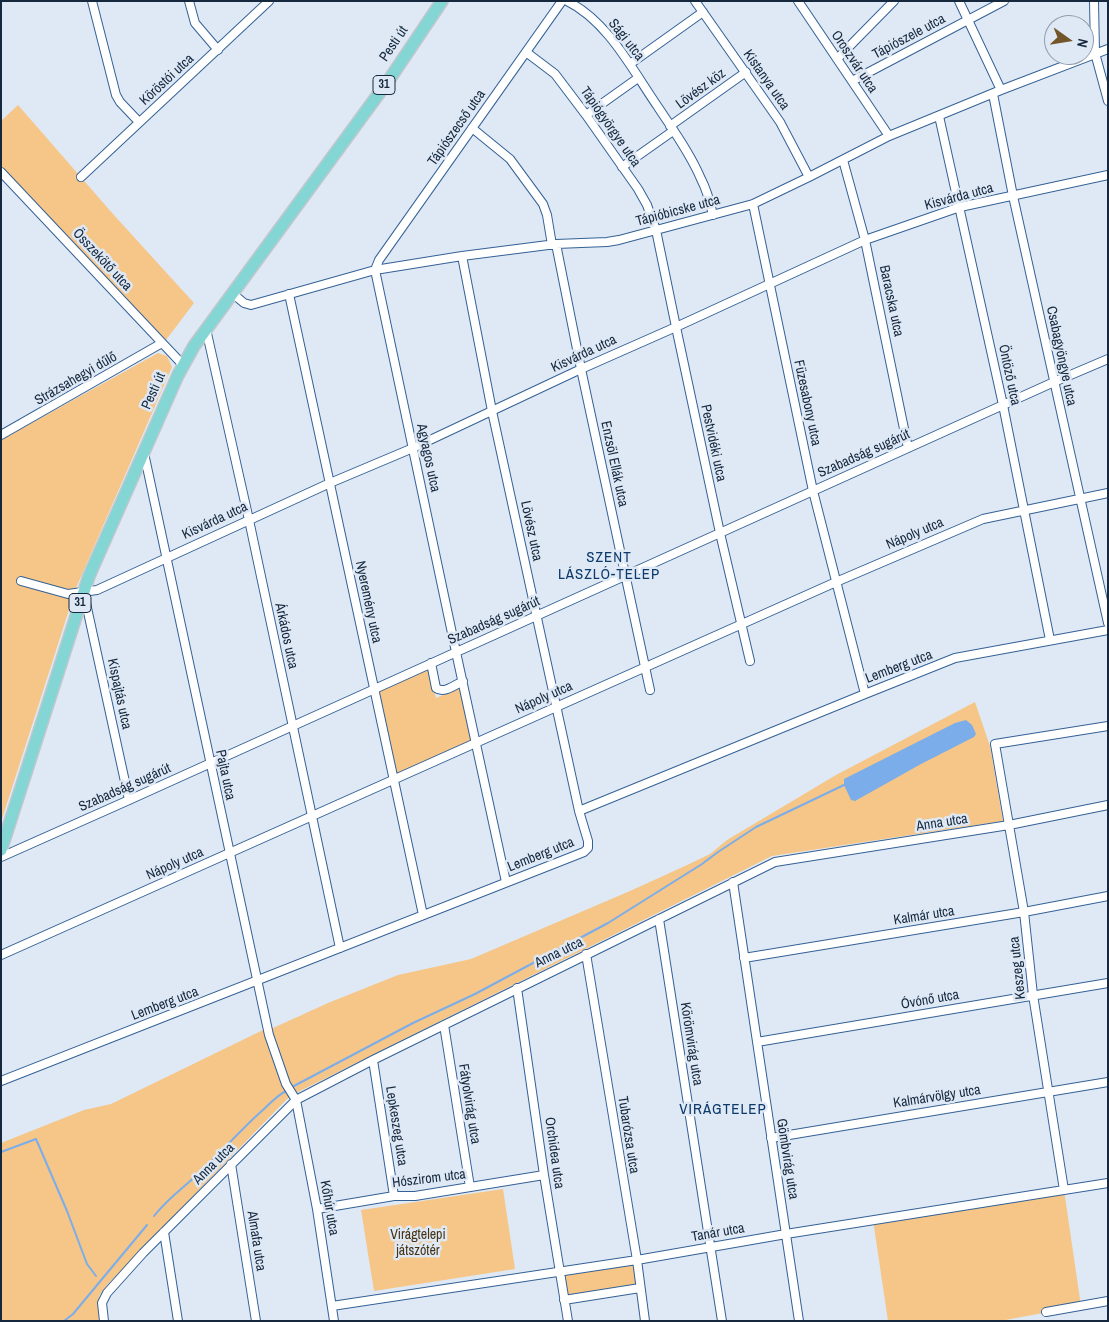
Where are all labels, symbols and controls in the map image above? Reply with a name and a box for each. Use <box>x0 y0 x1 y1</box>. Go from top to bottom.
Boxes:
street label: Tápiószele utca <box>870 11 948 63</box>
north arrow <box>1044 15 1094 65</box>
street label: Sági utca <box>604 16 648 64</box>
street label: Pesti út <box>376 23 412 65</box>
street label: Oroszvár utca <box>827 28 881 96</box>
text: N <box>1073 37 1092 49</box>
street label: Kistanya utca <box>739 47 793 113</box>
street label: Köröstói utca <box>137 51 197 109</box>
street label: Lövész köz <box>673 65 729 113</box>
road number: 31 <box>373 76 395 94</box>
street label: Tápiógyörgye utca <box>576 84 644 170</box>
street label: Tápiószecső utca <box>425 87 489 169</box>
street label: Kisvárda utca <box>923 180 995 214</box>
street label: Tápióbicske utca <box>634 192 722 230</box>
street label: Összekötő utca <box>69 225 135 295</box>
street label: Baracska utca <box>875 264 907 338</box>
street label: Csabagyöngye utca <box>1042 305 1080 407</box>
street label: Kisvárda utca <box>549 332 619 376</box>
street label: Öntöző utca <box>994 343 1024 407</box>
street label: Strázsahegyi dűlő <box>32 349 120 409</box>
street label: Füzesabony utca <box>790 358 824 448</box>
street label: Pesti út <box>138 370 170 412</box>
street label: Pestvidéki utca <box>697 403 729 483</box>
street label: Enzsöl Ellák utca <box>597 420 631 508</box>
street label: Agyagos utca <box>413 422 443 494</box>
street label: Szabadság sugárút <box>815 426 913 482</box>
street label: Kisvárda utca <box>180 499 250 543</box>
street label: Lövész utca <box>516 499 546 563</box>
street label: Nápoly utca <box>884 514 946 554</box>
district label: SZENT LÁSZLÓ-TELEP <box>556 549 662 584</box>
street label: Nyeremény utca <box>351 559 385 645</box>
street label: Szabadság sugárút <box>445 593 543 649</box>
road number: 31 <box>69 594 91 612</box>
street label: Árkádos utca <box>271 601 301 671</box>
street label: Lemberg utca <box>863 647 935 687</box>
street label: Kispajtás utca <box>103 657 135 731</box>
street label: Nápoly utca <box>513 678 575 718</box>
street label: Pajta utca <box>211 748 239 802</box>
street label: Szabadság sugárút <box>76 760 174 816</box>
street label: Anna utca <box>915 811 969 835</box>
street label: Lemberg utca <box>505 834 577 876</box>
street label: Nápoly utca <box>144 844 206 884</box>
street label: Kalmár utca <box>892 903 956 929</box>
street label: Anna utca <box>532 934 586 972</box>
street label: Keszeg utca <box>1006 936 1030 1000</box>
street label: Lemberg utca <box>129 984 201 1024</box>
street label: Óvónő utca <box>900 987 960 1013</box>
street label: Körömvirág utca <box>676 1001 706 1087</box>
street label: Fátyolvirág utca <box>454 1063 484 1145</box>
street label: Kalmárvölgy utca <box>892 1082 982 1112</box>
street label: Lepkeszeg utca <box>381 1085 411 1167</box>
street label: Tubarózsa utca <box>614 1095 642 1175</box>
district label: VIRÁGTELEP <box>678 1101 768 1119</box>
street label: Orchidea utca <box>541 1116 567 1190</box>
street label: Gömbvirág utca <box>772 1117 802 1201</box>
street label: Anna utca <box>190 1140 238 1188</box>
street label: Hószirom utca <box>391 1166 467 1192</box>
street label: Kőhúr utca <box>316 1179 342 1237</box>
street label: Almafa utca <box>243 1210 269 1272</box>
street label: Tanár utca <box>690 1220 746 1246</box>
park label: Virágtelepi játszótér <box>390 1227 446 1260</box>

